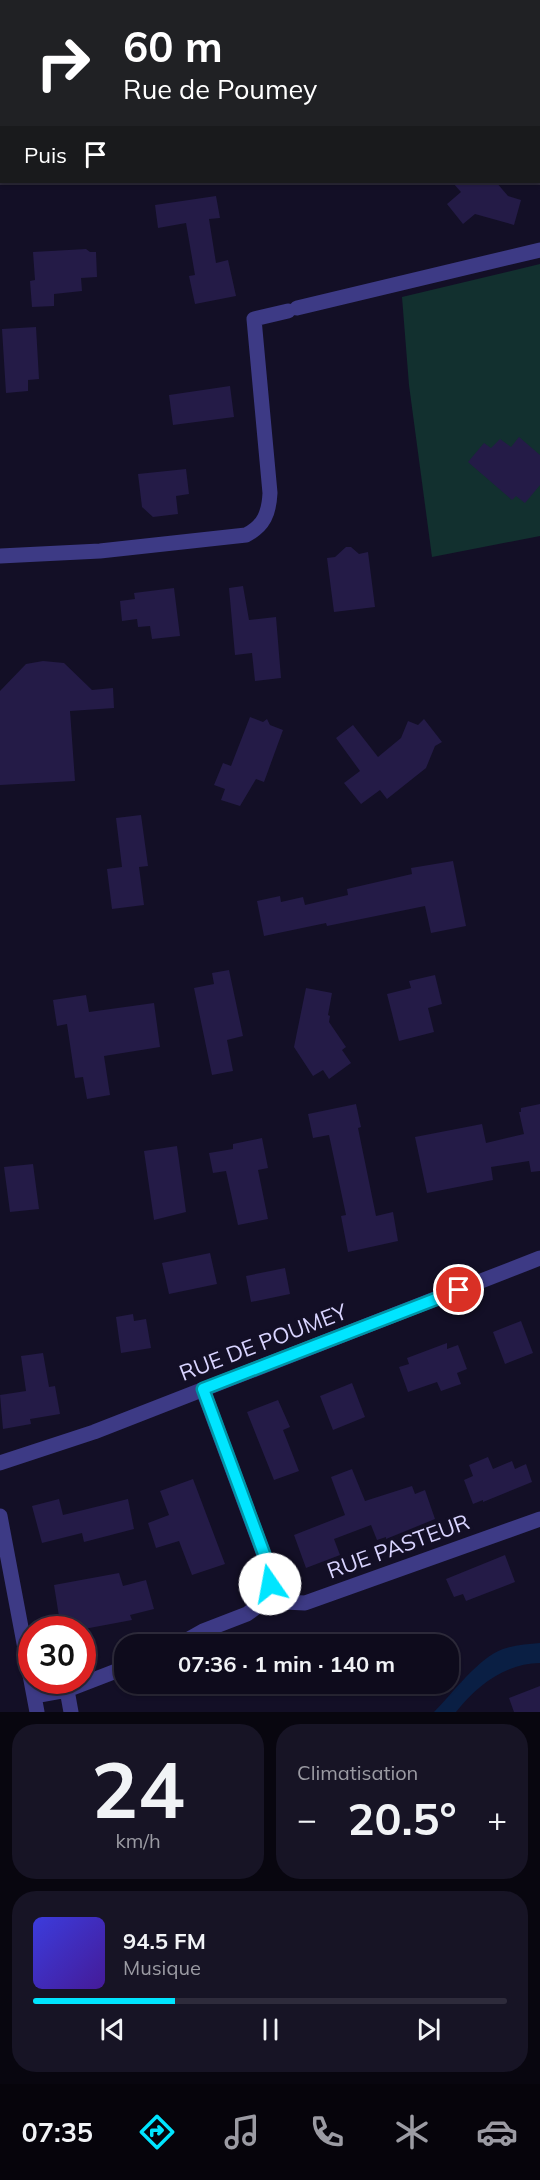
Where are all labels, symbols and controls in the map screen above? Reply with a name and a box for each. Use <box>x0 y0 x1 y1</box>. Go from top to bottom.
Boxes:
text: 60 m <box>123 20 223 73</box>
icon: right <box>24 24 102 102</box>
text: Rue de Poumey <box>123 72 317 106</box>
icon: arrive <box>79 138 112 171</box>
text: Puis <box>24 141 67 169</box>
pin <box>433 1264 484 1315</box>
icon: arrive <box>442 1273 475 1306</box>
street label: RUE DE POUMEY <box>175 1297 351 1387</box>
street label: RUE PASTEUR <box>323 1507 473 1585</box>
position arrow <box>238 1552 302 1616</box>
speed limit sign: 30 <box>18 1616 96 1694</box>
text: 07:36 · 1 min · 140 m <box>178 1650 395 1678</box>
text: 24 <box>91 1740 185 1838</box>
text: Climatisation <box>297 1760 418 1785</box>
text: 20.5° <box>347 1790 457 1846</box>
text: − <box>297 1798 317 1839</box>
text: + <box>487 1798 507 1839</box>
text: km/h <box>115 1828 161 1853</box>
text: 94.5 FM <box>123 1927 206 1955</box>
text: Musique <box>123 1955 201 1980</box>
icon: previous <box>96 2013 129 2046</box>
icon: pause <box>254 2013 287 2046</box>
icon: next <box>412 2013 445 2046</box>
icon: directions <box>136 2111 178 2153</box>
icon: music <box>221 2111 263 2153</box>
icon: phone <box>306 2111 348 2153</box>
icon: climate <box>391 2111 433 2153</box>
icon: car <box>476 2111 518 2153</box>
text: 07:35 <box>22 2115 93 2149</box>

